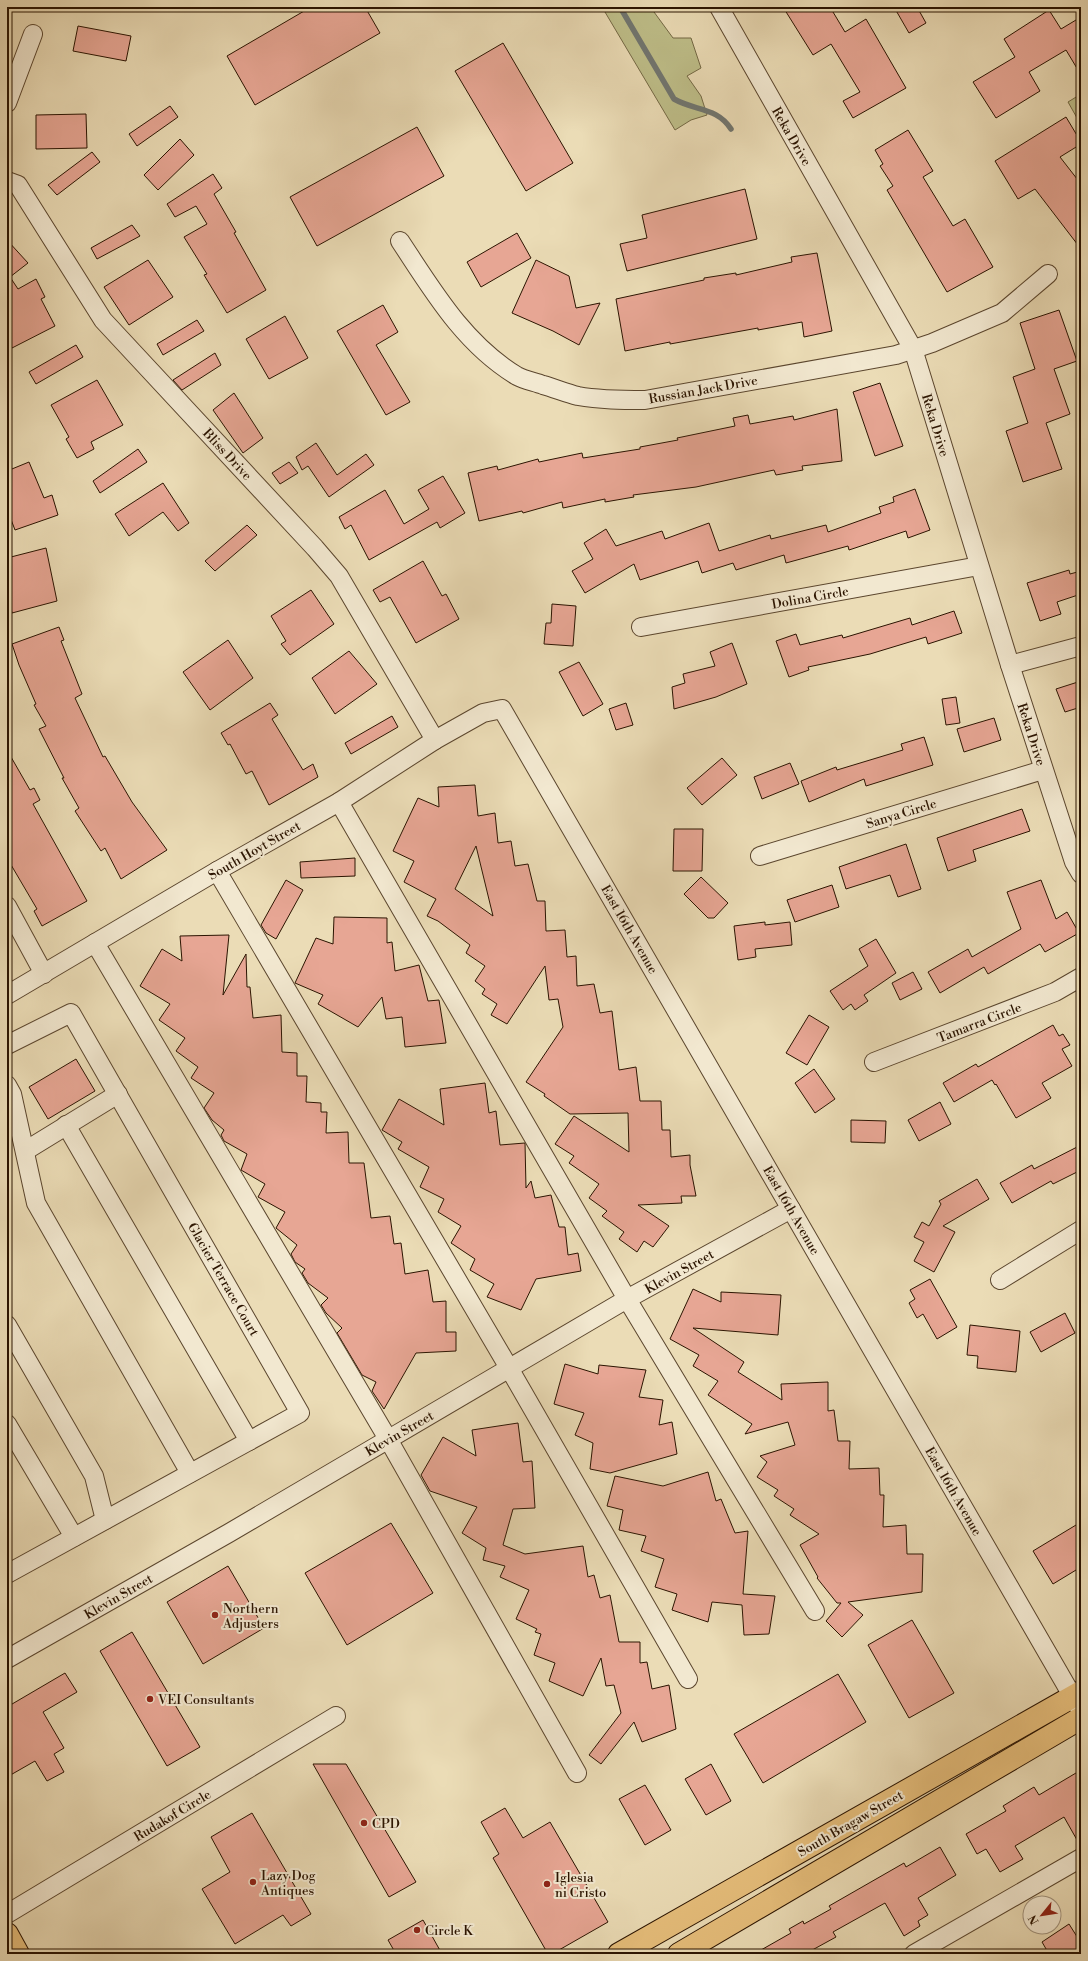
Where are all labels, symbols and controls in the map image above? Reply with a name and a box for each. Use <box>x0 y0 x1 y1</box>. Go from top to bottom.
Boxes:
street label: Reka Drive <box>768 104 815 169</box>
street label: Russian Jack Drive <box>647 372 759 407</box>
street label: Reka Drive <box>918 392 952 459</box>
street label: Bliss Drive <box>199 425 255 484</box>
street label: Dolina Circle <box>770 583 850 613</box>
street label: Reka Drive <box>1013 701 1049 768</box>
street label: Sanya Circle <box>864 796 939 832</box>
street label: South Hoyt Street <box>206 818 304 884</box>
street label: East 16th Avenue <box>597 882 661 977</box>
street label: Tamarra Circle <box>935 999 1024 1046</box>
street label: East 16th Avenue <box>759 1163 823 1258</box>
street label: Glacier Terrace Court <box>184 1220 262 1339</box>
street label: Klevin Street <box>642 1246 717 1297</box>
street label: Klevin Street <box>362 1408 437 1460</box>
street label: East 16th Avenue <box>921 1444 985 1539</box>
street label: Klevin Street <box>81 1571 156 1623</box>
place label: Northern Adjusters <box>222 1601 279 1632</box>
marker: Northern Adjusters <box>210 1610 220 1620</box>
place label: VEI Consultants <box>157 1692 255 1708</box>
marker: VEI Consultants <box>145 1694 155 1704</box>
street label: Rudakof Circle <box>131 1786 214 1845</box>
street label: South Bragaw Street <box>795 1787 906 1860</box>
place label: CPD <box>372 1816 400 1832</box>
marker: CPD <box>359 1818 369 1828</box>
place label: Lazy Dog Antiques <box>260 1868 316 1899</box>
place label: Iglesia ni Cristo <box>555 1870 606 1901</box>
marker: Lazy Dog Antiques <box>248 1877 258 1887</box>
marker: Iglesia ni Cristo <box>542 1879 552 1889</box>
north arrow <box>1022 1895 1062 1935</box>
text: N <box>1026 1912 1042 1927</box>
place label: Circle K <box>425 1923 474 1939</box>
marker: Circle K <box>412 1925 422 1935</box>

